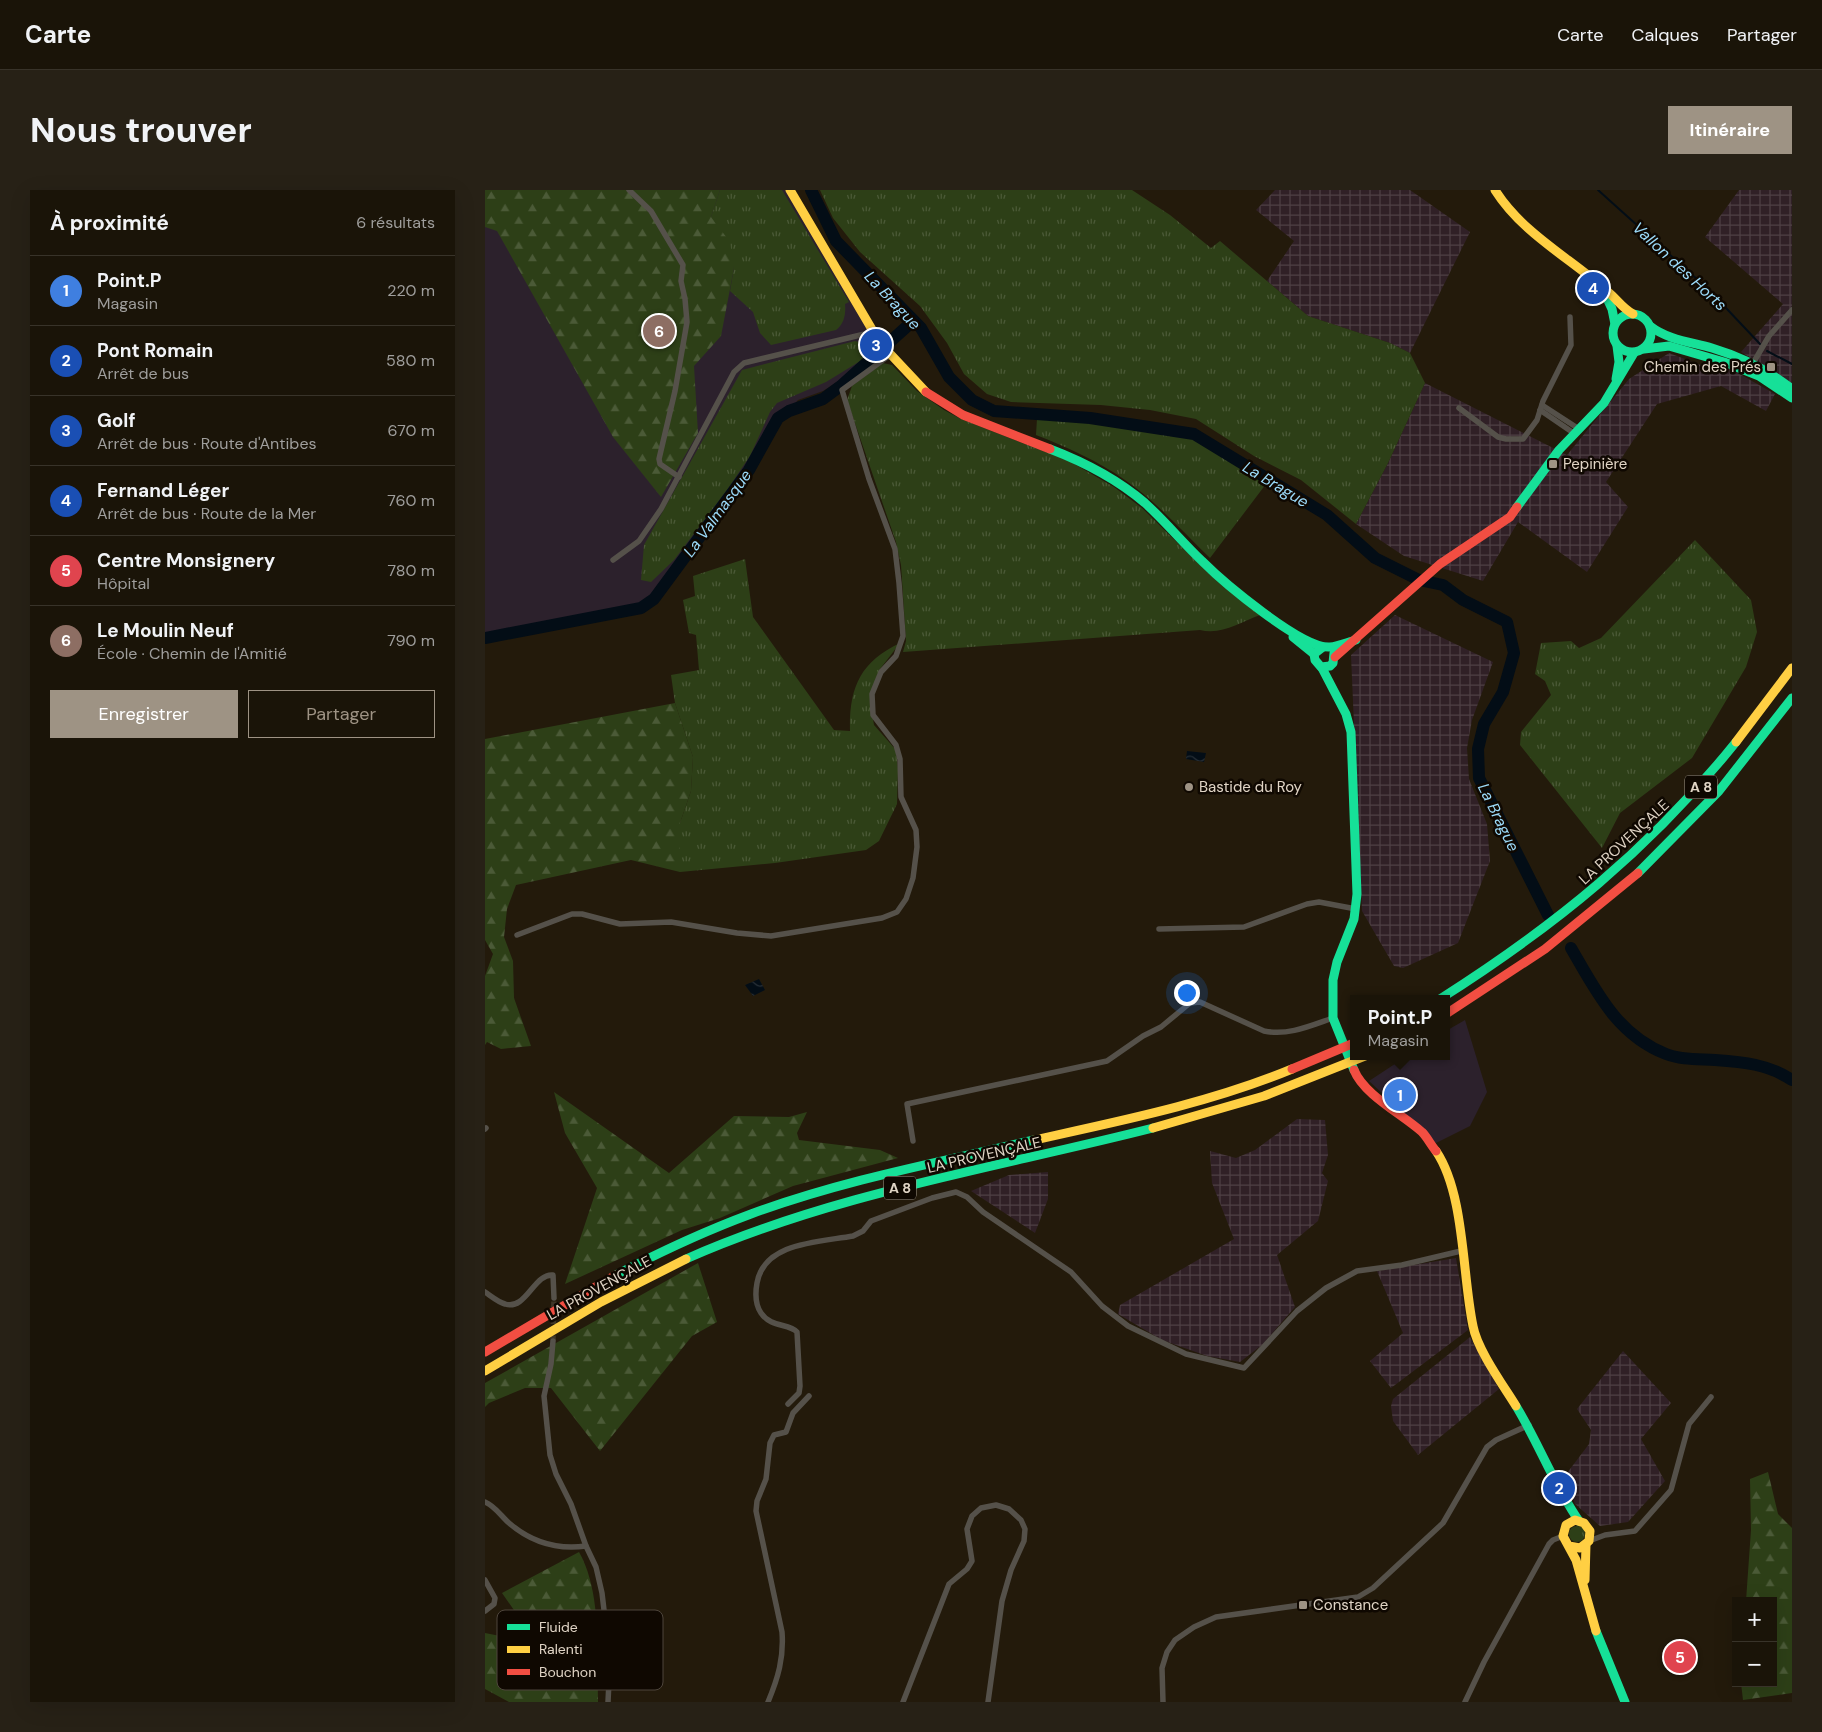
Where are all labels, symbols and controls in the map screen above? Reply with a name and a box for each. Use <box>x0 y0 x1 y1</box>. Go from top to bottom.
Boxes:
text: Carte <box>25 19 91 50</box>
text: Carte <box>1557 23 1604 47</box>
text: Calques <box>1632 23 1699 47</box>
text: Partager <box>1727 23 1797 47</box>
button: Itinéraire <box>1668 106 1792 154</box>
text: Nous trouver <box>30 107 252 153</box>
text: À proximité <box>50 209 169 237</box>
text: 6 résultats <box>356 212 435 233</box>
water label: Vallon des Horts <box>1628 217 1731 315</box>
water label: La Brague <box>860 266 925 334</box>
text: Point.P <box>97 268 161 293</box>
pin: 4 <box>1577 269 1609 307</box>
text: 1 <box>63 280 69 301</box>
text: 220 m <box>387 280 435 301</box>
text: Magasin <box>97 293 158 314</box>
pin: 6 <box>643 312 675 350</box>
pin: 3 <box>860 326 892 364</box>
text: Pont Romain <box>97 338 213 363</box>
text: 2 <box>61 350 71 371</box>
text: 580 m <box>386 350 435 371</box>
place label: Chemin des Prés <box>1644 357 1761 377</box>
marker: Chemin des Prés <box>1765 361 1777 373</box>
text: Arrêt de bus <box>97 363 189 384</box>
text: Golf <box>97 408 136 433</box>
text: 3 <box>61 420 71 441</box>
text: 670 m <box>388 420 435 441</box>
text: Arrêt de bus · Route d'Antibes <box>97 433 317 454</box>
place label: Pepinière <box>1563 454 1627 474</box>
water label: La Brague <box>1239 457 1313 512</box>
marker: Pepinière <box>1547 458 1559 470</box>
water label: La Valmasque <box>679 465 756 561</box>
text: Fernand Léger <box>97 478 229 503</box>
text: 4 <box>61 490 71 511</box>
text: 760 m <box>387 490 435 511</box>
text: Arrêt de bus · Route de la Mer <box>97 503 316 524</box>
text: Centre Monsignery <box>97 548 275 573</box>
text: 5 <box>61 560 71 581</box>
text: 780 m <box>388 560 435 581</box>
text: Hôpital <box>97 573 150 594</box>
text: Le Moulin Neuf <box>97 618 234 643</box>
text: 6 <box>61 630 71 651</box>
text: 790 m <box>387 630 435 651</box>
text: École · Chemin de l'Amitié <box>97 643 287 664</box>
button: Enregistrer <box>50 690 238 738</box>
button: Partager <box>248 690 435 738</box>
road number: A 8 <box>1685 776 1717 798</box>
place label: Bastide du Roy <box>1199 777 1303 797</box>
water label: La Brague <box>1473 780 1524 855</box>
marker: Bastide du Roy <box>1183 781 1195 793</box>
street label: LA PROVENÇALE <box>1575 795 1673 889</box>
your location <box>1174 980 1200 1006</box>
popup <box>1350 995 1450 1060</box>
text: Point.P <box>1368 1005 1432 1030</box>
text: Magasin <box>1368 1030 1429 1051</box>
pin: 1 <box>1384 1076 1416 1114</box>
street label: LA PROVENÇALE <box>925 1132 1043 1178</box>
road number: A 8 <box>884 1176 916 1200</box>
street label: LA PROVENÇALE <box>543 1251 655 1325</box>
pin: 2 <box>1543 1469 1575 1507</box>
place label: Constance <box>1313 1595 1388 1615</box>
map controls <box>1732 1597 1777 1687</box>
button: + <box>1732 1597 1777 1642</box>
marker: Constance <box>1297 1599 1309 1611</box>
legend <box>497 1610 663 1690</box>
text: Fluide <box>539 1618 578 1636</box>
pin: 5 <box>1664 1638 1696 1676</box>
text: Ralenti <box>539 1640 583 1658</box>
button: − <box>1732 1642 1777 1687</box>
text: Bouchon <box>539 1663 596 1681</box>

